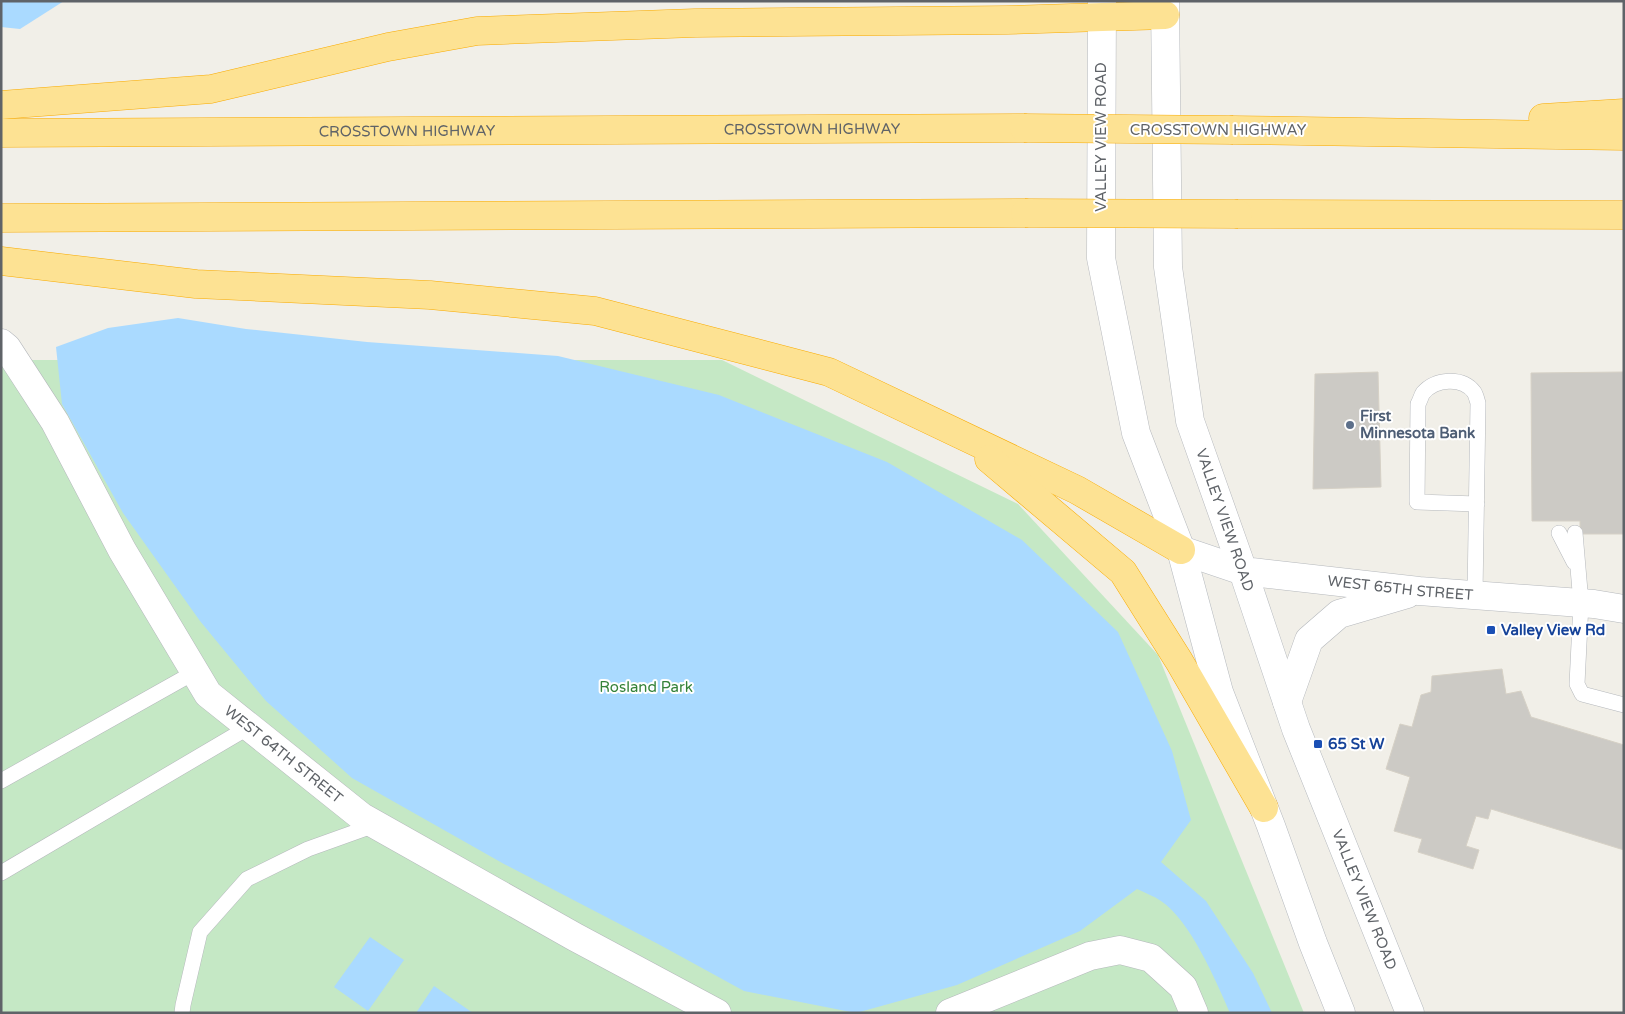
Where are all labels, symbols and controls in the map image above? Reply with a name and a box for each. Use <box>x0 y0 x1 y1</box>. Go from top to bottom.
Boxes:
street label: VALLEY VIEW ROAD <box>1092 62 1110 212</box>
street label: CROSSTOWN HIGHWAY <box>724 120 901 138</box>
street label: CROSSTOWN HIGHWAY <box>1130 121 1307 139</box>
street label: CROSSTOWN HIGHWAY <box>319 122 496 140</box>
place label: First Minnesota Bank <box>1360 407 1475 442</box>
marker: First Minnesota Bank <box>1344 419 1356 431</box>
street label: VALLEY VIEW ROAD <box>1192 446 1258 594</box>
street label: WEST 65TH STREET <box>1327 572 1474 604</box>
place label: Valley View Rd <box>1501 621 1605 640</box>
marker: Valley View Rd <box>1485 624 1497 636</box>
park label: Rosland Park <box>599 678 693 696</box>
street label: WEST 64TH STREET <box>221 702 346 807</box>
place label: 65 St W <box>1328 735 1385 753</box>
marker: 65 St W <box>1312 738 1324 750</box>
street label: VALLEY VIEW ROAD <box>1328 827 1401 973</box>

